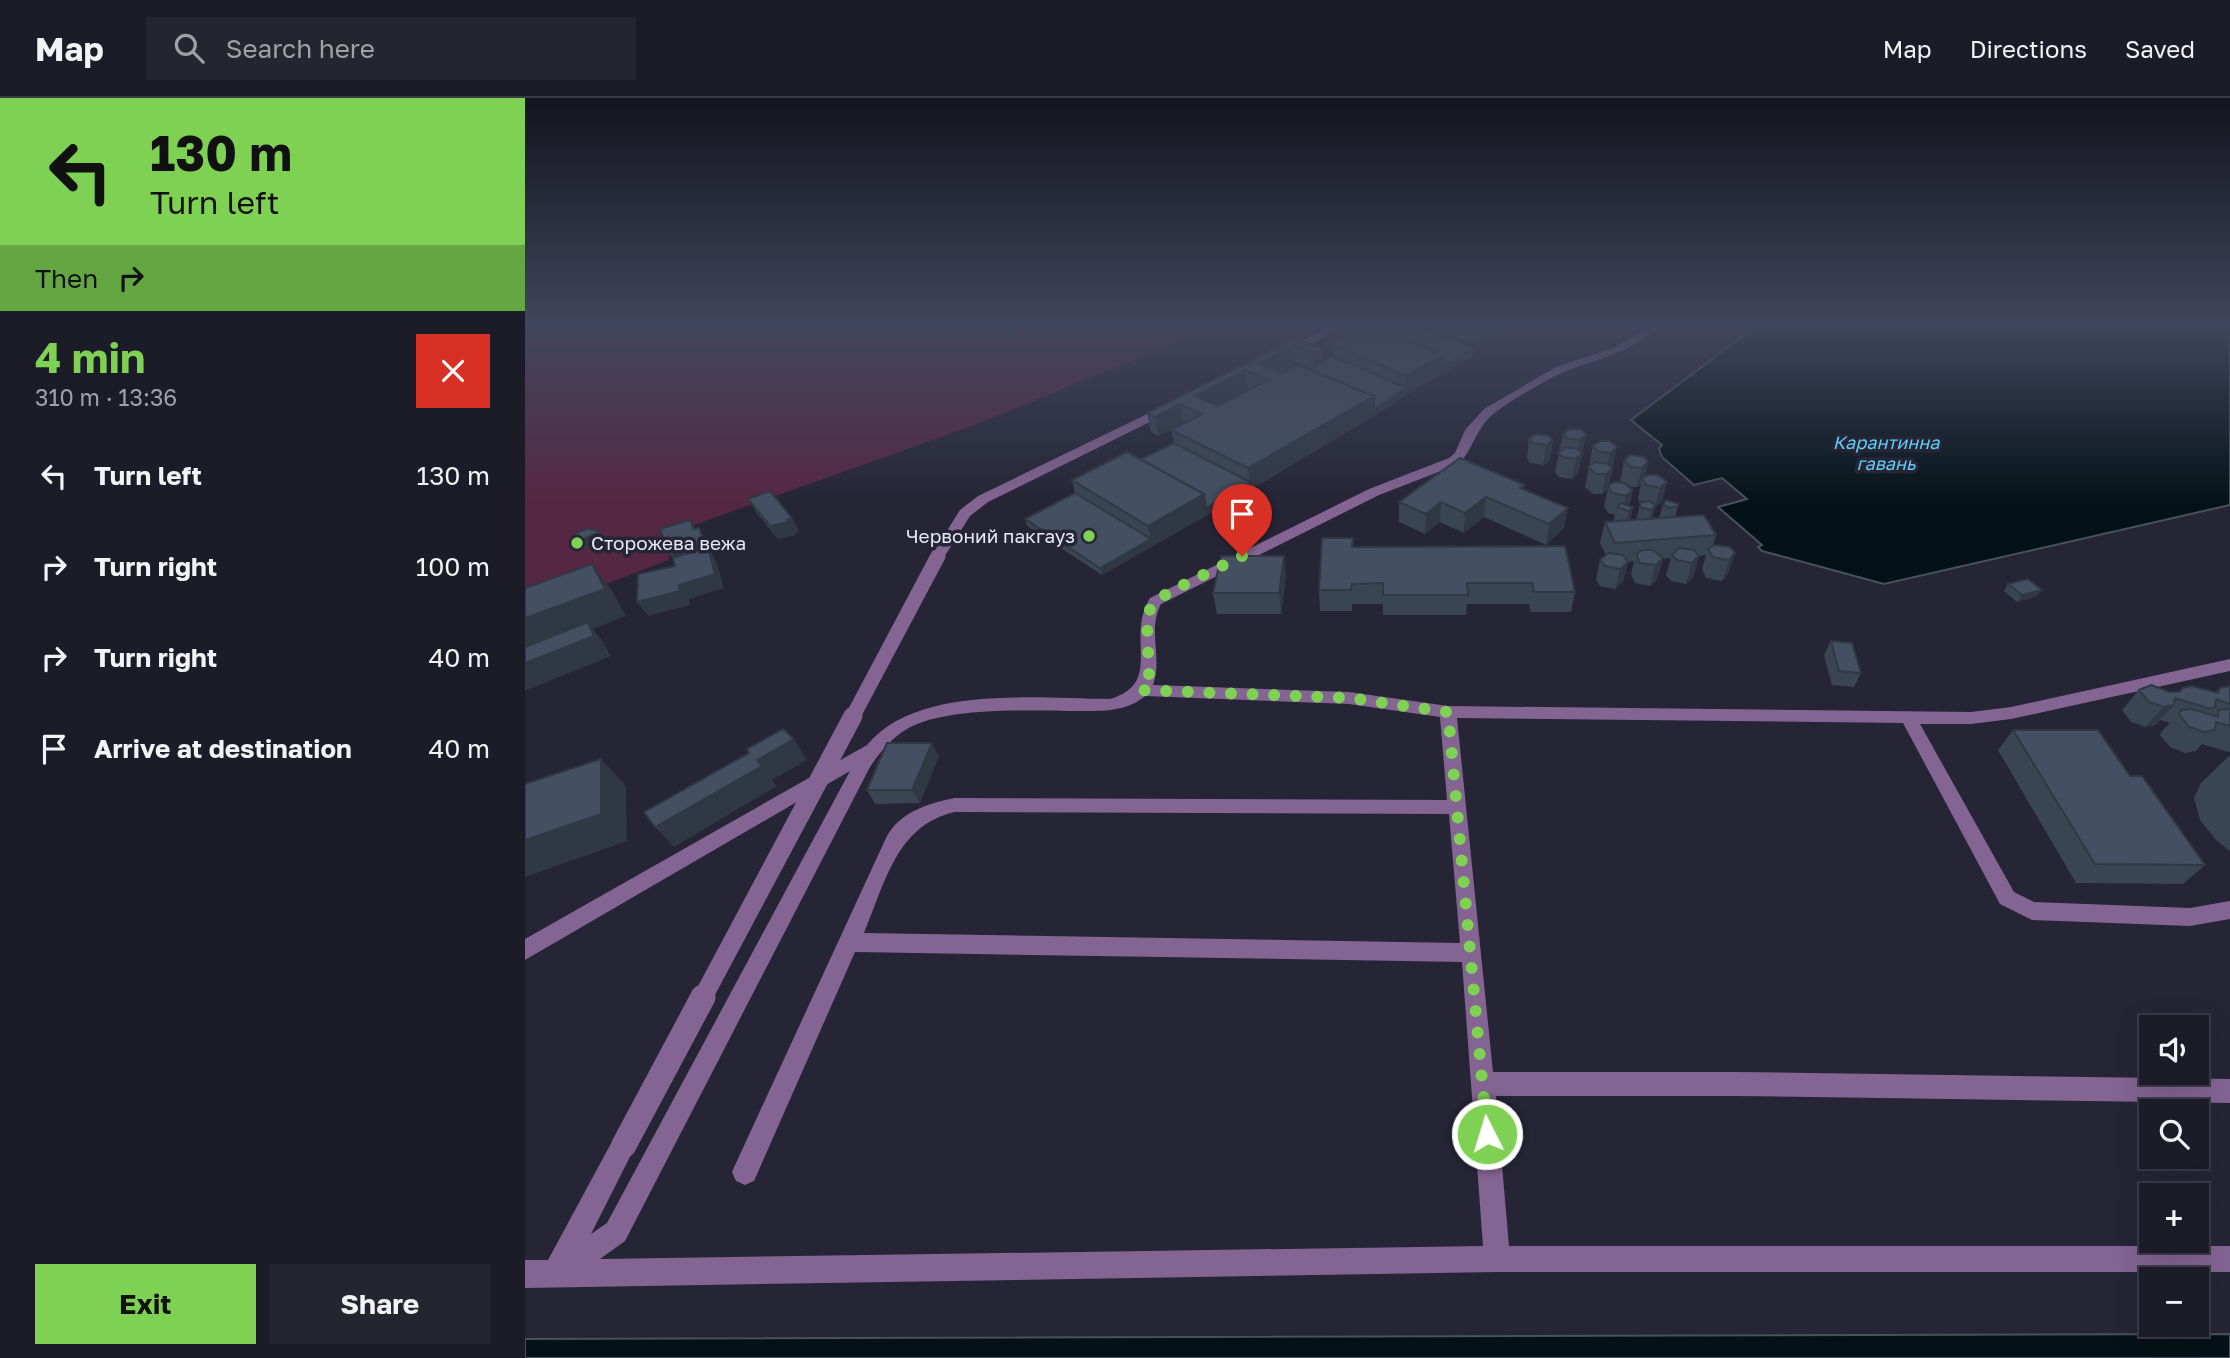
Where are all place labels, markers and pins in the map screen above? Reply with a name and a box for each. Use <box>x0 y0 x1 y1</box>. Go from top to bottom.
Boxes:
pin <box>1212 484 1272 556</box>
place label: Червоний пакгауз <box>906 524 1075 547</box>
marker: Червоний пакгауз <box>1081 528 1097 544</box>
place label: Сторожева вежа <box>591 531 746 554</box>
marker: Сторожева вежа <box>569 535 585 551</box>

